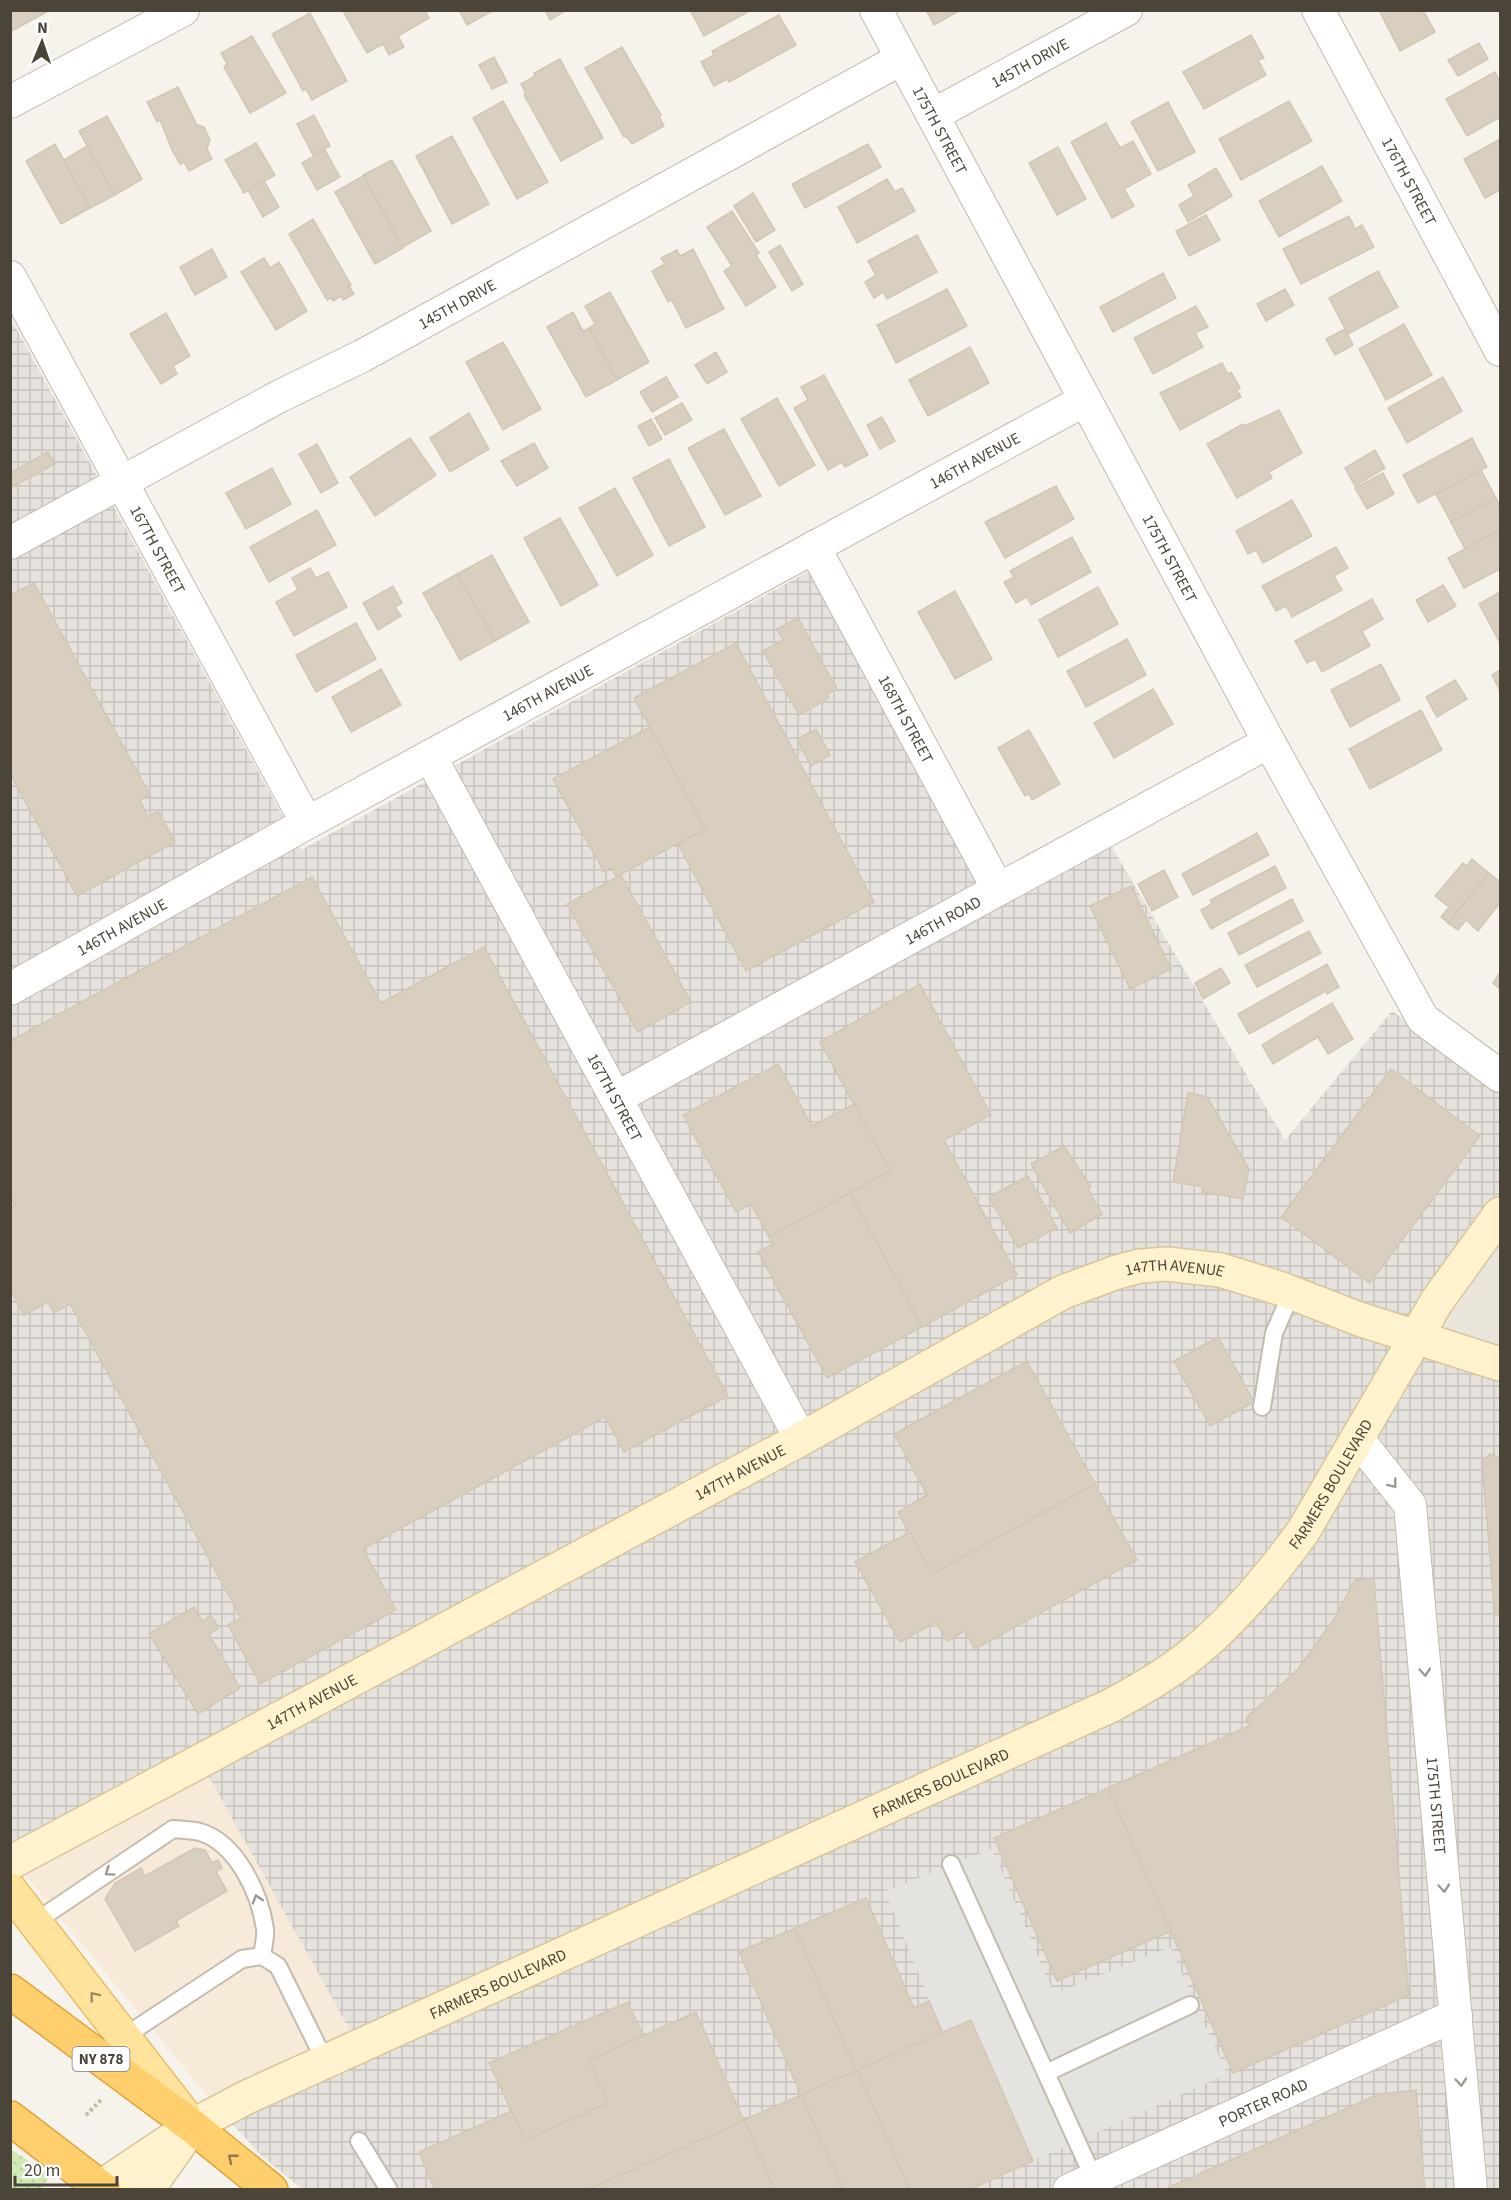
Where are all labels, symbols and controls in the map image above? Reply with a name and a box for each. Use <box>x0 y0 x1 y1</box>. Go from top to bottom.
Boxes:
north arrow <box>12 12 72 72</box>
text: N <box>37 17 48 39</box>
street label: 145TH DRIVE <box>987 33 1073 94</box>
street label: 175TH STREET <box>907 82 972 179</box>
street label: 176TH STREET <box>1376 133 1442 230</box>
street label: 145TH DRIVE <box>414 274 500 335</box>
street label: 146TH AVENUE <box>926 427 1024 495</box>
street label: 167TH STREET <box>124 502 190 598</box>
street label: 175TH STREET <box>1137 510 1202 607</box>
street label: 146TH AVENUE <box>499 659 597 727</box>
street label: 168TH STREET <box>873 671 938 768</box>
street label: 146TH ROAD <box>901 891 985 951</box>
street label: 146TH AVENUE <box>73 893 171 962</box>
street label: 167TH STREET <box>581 1049 647 1146</box>
street label: 147TH AVENUE <box>1123 1254 1227 1283</box>
street label: FARMERS BOULEVARD <box>1284 1415 1378 1554</box>
street label: 147TH AVENUE <box>691 1439 790 1506</box>
one-way arrow <box>1386 1477 1397 1488</box>
one-way arrow <box>1418 1668 1431 1677</box>
street label: 147TH AVENUE <box>262 1669 361 1736</box>
street label: FARMERS BOULEVARD <box>869 1743 1013 1824</box>
street label: 175TH STREET <box>1420 1756 1451 1855</box>
one-way arrow <box>105 1864 115 1876</box>
one-way arrow <box>1437 1883 1450 1892</box>
one-way arrow <box>252 1894 264 1905</box>
street label: FARMERS BOULEVARD <box>426 1944 570 2025</box>
one-way arrow <box>90 1992 101 2003</box>
road number: NY 878 <box>72 2047 130 2071</box>
street label: PORTER ROAD <box>1215 2073 1312 2133</box>
one-way arrow <box>1455 2077 1468 2086</box>
scale bar <box>15 2149 117 2187</box>
one-way arrow <box>227 2154 238 2165</box>
text: 20 m <box>24 2158 60 2183</box>

